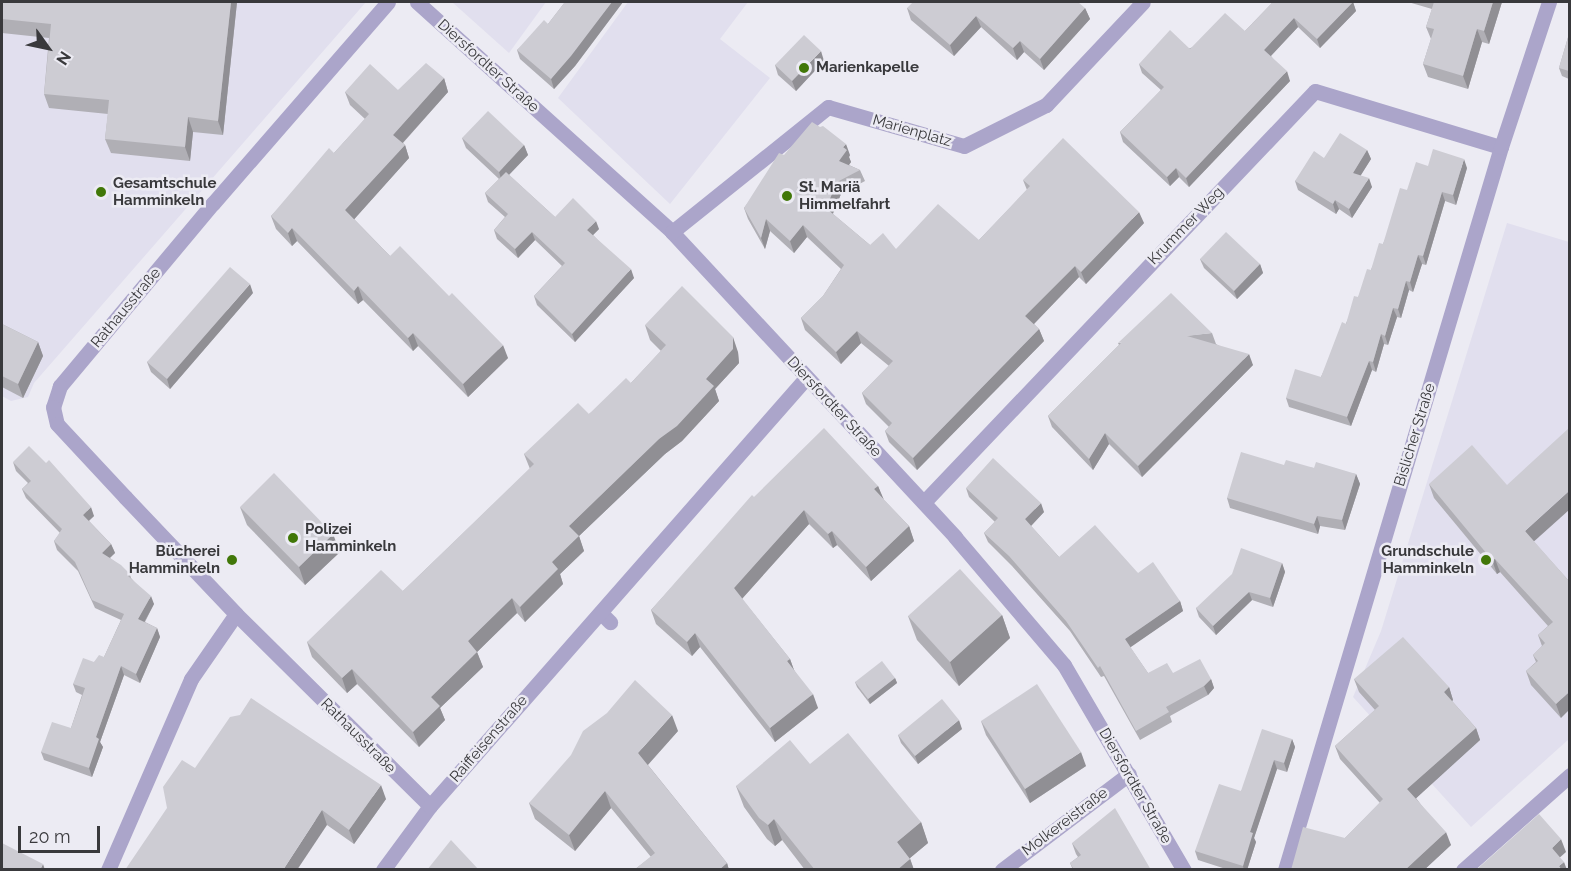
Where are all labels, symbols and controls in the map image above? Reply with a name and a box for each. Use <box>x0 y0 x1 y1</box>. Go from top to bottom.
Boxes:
street label: Diersfordter Straße <box>433 16 543 116</box>
north arrow <box>18 18 78 78</box>
text: N <box>52 48 75 68</box>
place label: Marienkapelle <box>816 59 919 77</box>
marker: Marienkapelle <box>797 61 811 75</box>
street label: Marienplatz <box>870 111 954 151</box>
place label: Gesamtschule Hamminkeln <box>113 174 217 209</box>
place label: St. Mariä Himmelfahrt <box>799 178 890 213</box>
street label: Krummer Weg <box>1144 183 1228 269</box>
marker: Gesamtschule Hamminkeln <box>94 185 108 199</box>
marker: St. Mariä Himmelfahrt <box>780 189 794 203</box>
street label: Rathausstraße <box>87 264 165 352</box>
street label: Diersfordter Straße <box>783 353 885 461</box>
street label: Bislicher Straße <box>1391 381 1439 489</box>
place label: Polizei Hamminkeln <box>305 520 396 555</box>
marker: Polizei Hamminkeln <box>286 531 300 545</box>
place label: Bücherei Hamminkeln <box>129 542 220 577</box>
place label: Grundschule Hamminkeln <box>1381 542 1474 577</box>
marker: Bücherei Hamminkeln <box>225 553 239 567</box>
marker: Grundschule Hamminkeln <box>1479 553 1493 567</box>
street label: Raiffeisenstraße <box>446 692 532 786</box>
street label: Rathausstraße <box>317 695 399 777</box>
street label: Diersfordter Straße <box>1095 725 1175 847</box>
street label: Molkereistraße <box>1019 784 1111 860</box>
scale bar <box>21 814 104 852</box>
text: 20 m <box>29 826 71 847</box>

